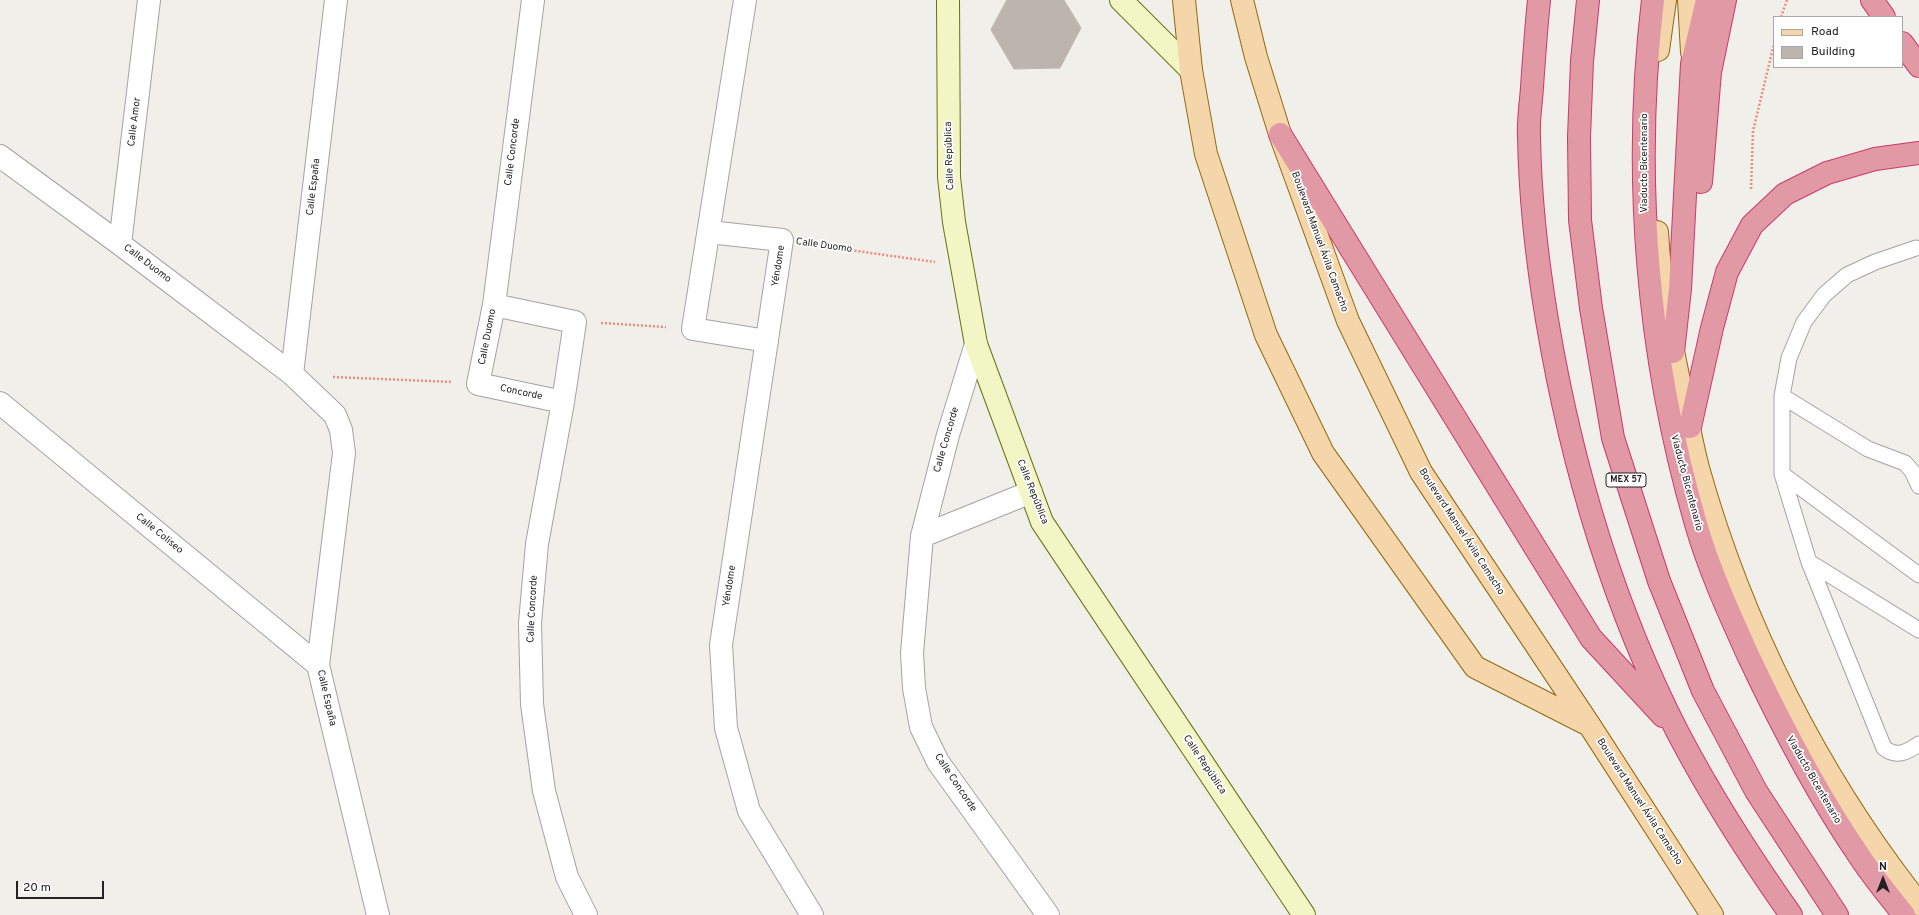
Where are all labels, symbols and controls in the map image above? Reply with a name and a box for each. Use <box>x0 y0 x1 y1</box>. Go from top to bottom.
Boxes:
legend <box>1773 16 1903 68</box>
text: Road <box>1811 24 1839 40</box>
text: Building <box>1811 44 1855 60</box>
street label: Calle Amor <box>126 97 144 147</box>
street label: Viaducto Bicentenario <box>1639 113 1651 213</box>
street label: Calle Concorde <box>503 118 523 186</box>
street label: Calle República <box>943 121 957 191</box>
street label: Calle España <box>305 158 323 216</box>
street label: Boulevard Manuel Ávila Camacho <box>1288 170 1350 314</box>
street label: Calle Duomo <box>795 236 853 256</box>
street label: Calle Duomo <box>121 242 173 286</box>
street label: Yéndome <box>770 244 788 288</box>
street label: Calle Duomo <box>477 308 499 366</box>
street label: Concorde <box>499 383 543 403</box>
street label: Calle Concorde <box>932 406 962 474</box>
street label: Viaducto Bicentenario <box>1667 433 1705 533</box>
street label: Calle República <box>1014 458 1050 526</box>
street label: Boulevard Manuel Ávila Camacho <box>1416 466 1506 598</box>
road number: MEX 57 <box>1606 473 1646 487</box>
street label: Calle Coliseo <box>133 511 185 557</box>
street label: Yéndome <box>721 564 739 608</box>
street label: Calle Concorde <box>525 575 541 643</box>
street label: Calle España <box>314 669 338 727</box>
street label: Calle República <box>1180 733 1228 797</box>
street label: Viaducto Bicentenario <box>1783 734 1843 826</box>
street label: Boulevard Manuel Ávila Camacho <box>1594 736 1684 868</box>
street label: Calle Concorde <box>931 752 979 814</box>
north arrow <box>1863 859 1903 899</box>
text: N <box>1879 860 1887 874</box>
scale bar <box>18 873 106 899</box>
text: 20 m <box>23 880 51 896</box>

